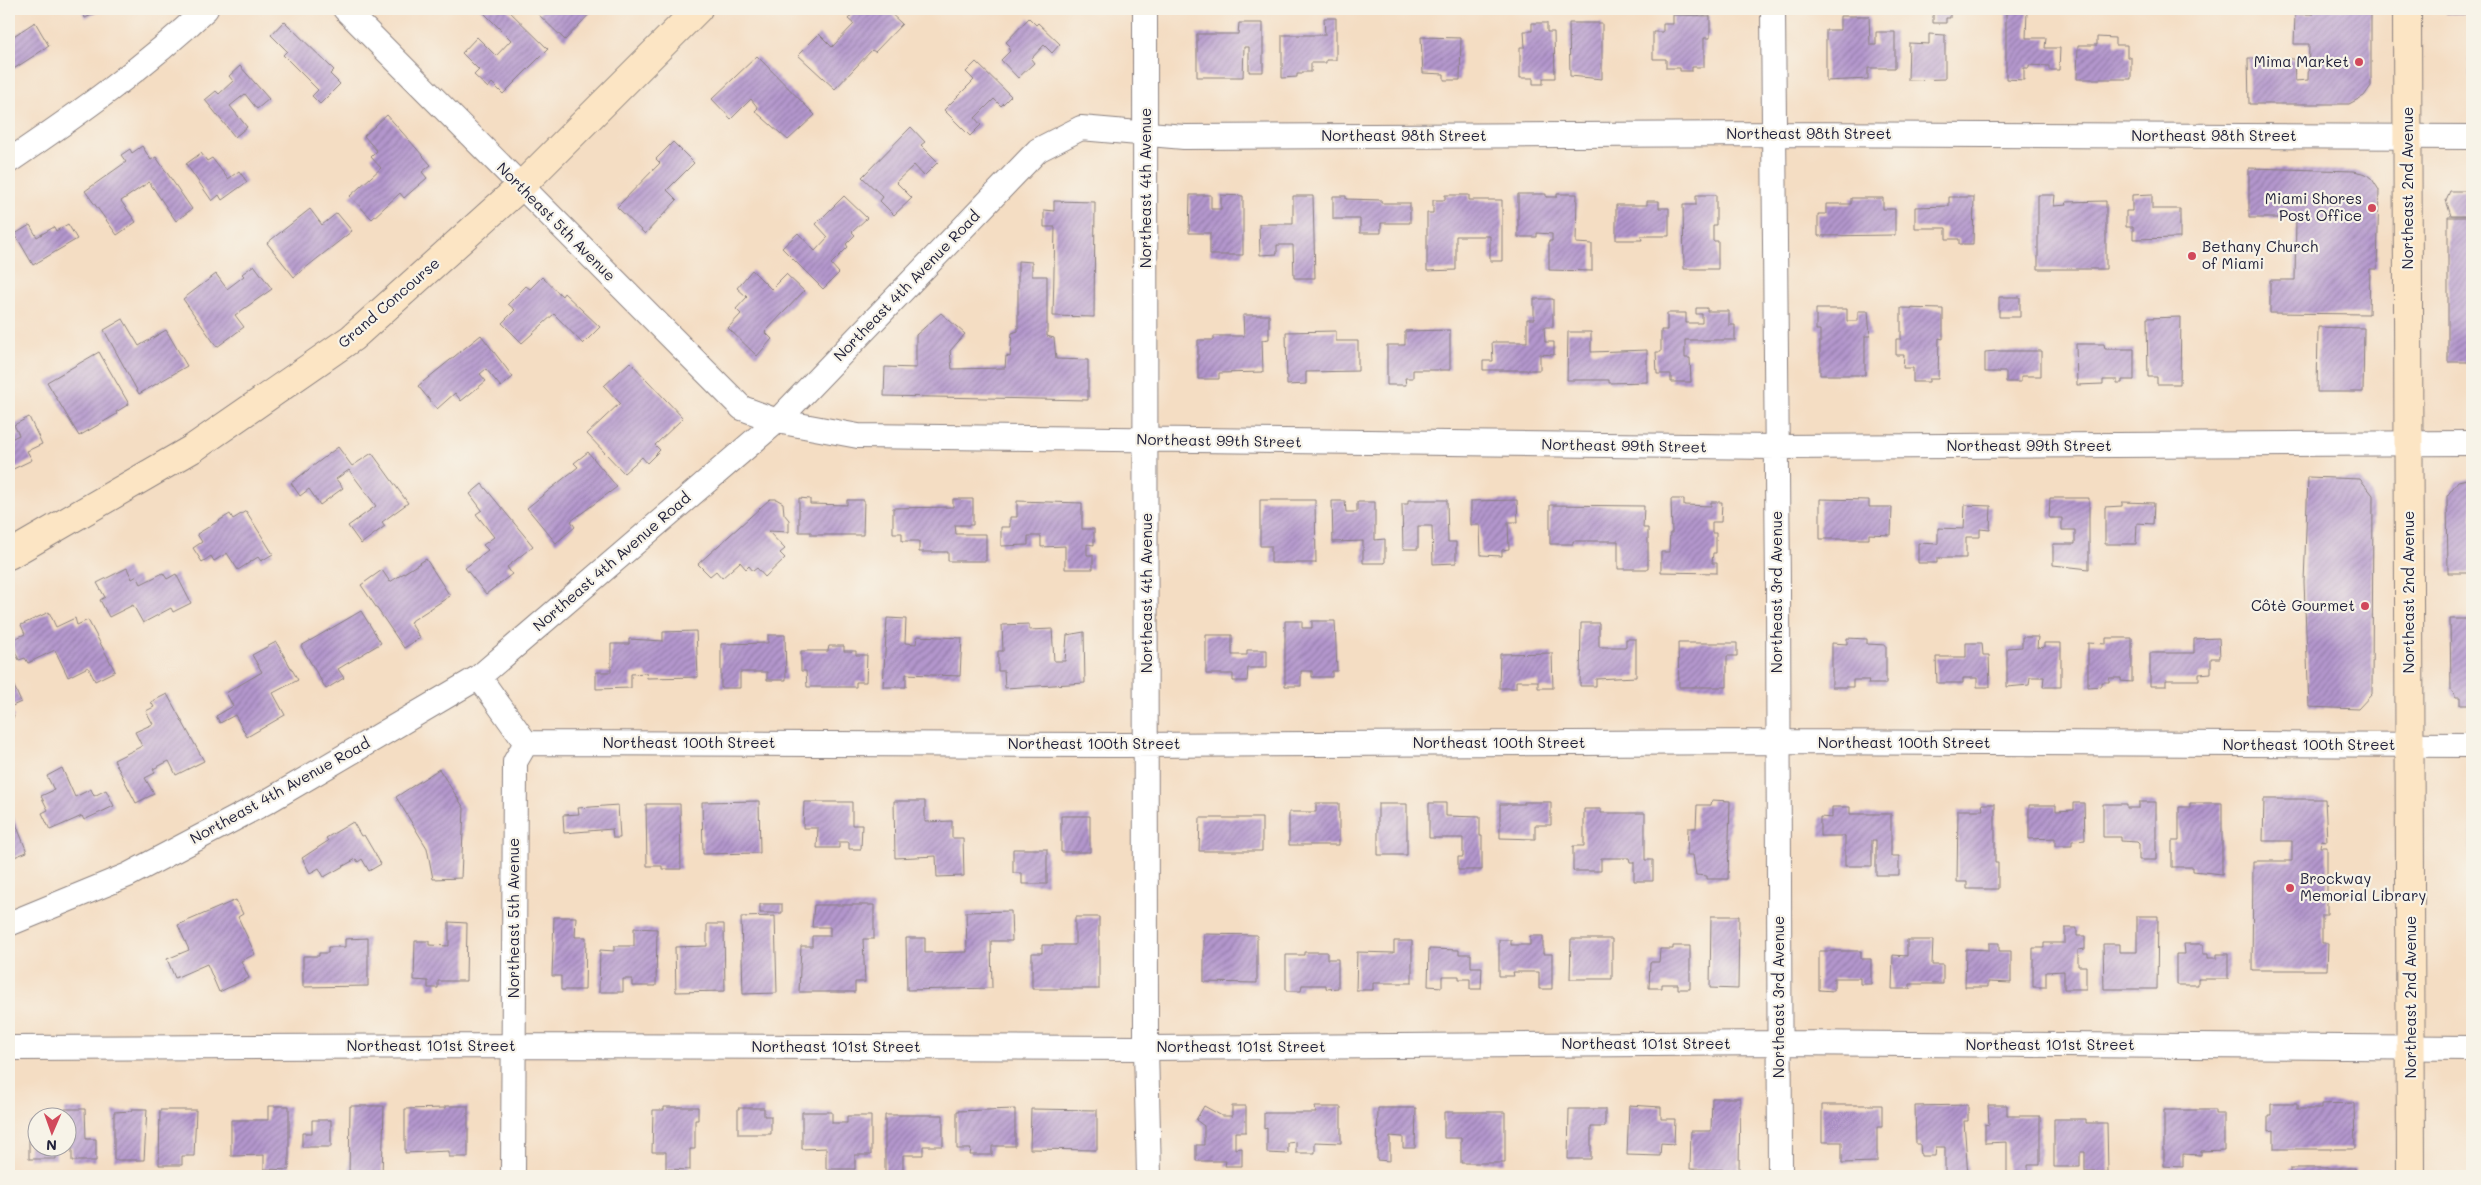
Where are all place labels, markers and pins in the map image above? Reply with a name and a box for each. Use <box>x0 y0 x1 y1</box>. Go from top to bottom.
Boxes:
place label: Mima Market <box>2254 51 2349 71</box>
marker: Mima Market <box>2353 56 2365 68</box>
place label: Miami Shores Post Office <box>2265 188 2362 225</box>
marker: Miami Shores Post Office <box>2366 202 2378 214</box>
place label: Bethany Church of Miami <box>2202 236 2318 273</box>
marker: Bethany Church of Miami <box>2186 250 2198 262</box>
place label: Côtè Gourmet <box>2251 595 2355 615</box>
marker: Côtè Gourmet <box>2359 600 2371 612</box>
place label: Brockway Memorial Library <box>2300 868 2427 905</box>
marker: Brockway Memorial Library <box>2284 882 2296 894</box>

